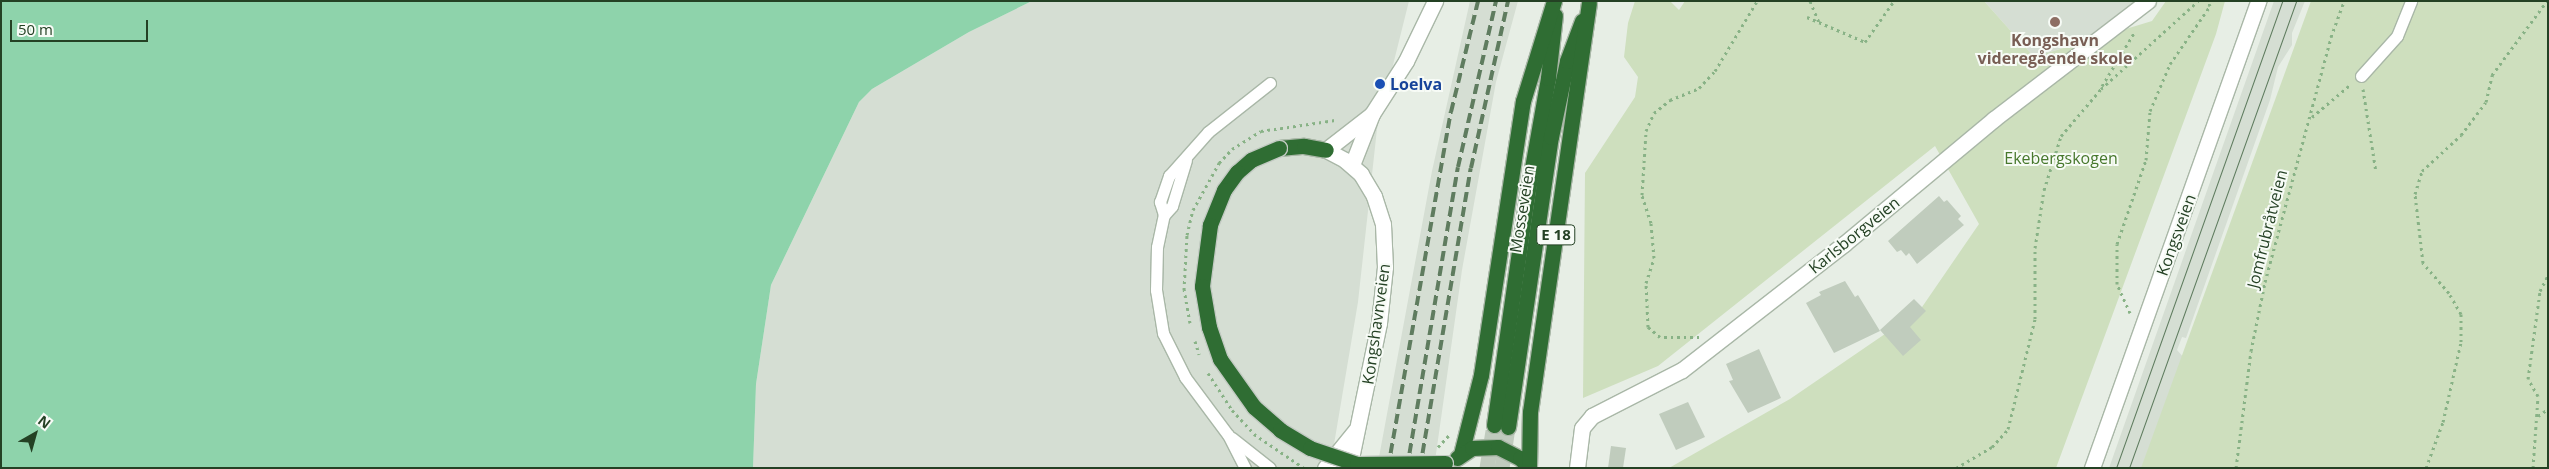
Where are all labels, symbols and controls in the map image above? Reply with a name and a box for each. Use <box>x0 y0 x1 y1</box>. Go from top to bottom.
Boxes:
scale bar <box>12 10 150 42</box>
marker: Kongshavn videregående skole <box>2049 16 2061 28</box>
text: 50 m <box>18 19 53 39</box>
place label: Kongshavn videregående skole <box>1978 30 2132 68</box>
place label: Loelva <box>1390 74 1442 94</box>
marker: Loelva <box>1374 78 1386 90</box>
park label: Ekebergskogen <box>2004 148 2118 168</box>
street label: Mosseveien <box>1506 164 1538 254</box>
street label: Jomfrubråtveien <box>2243 168 2291 290</box>
street label: Kongsveien <box>2152 192 2200 278</box>
street label: Karlsborgveien <box>1805 193 1903 277</box>
road number: E 18 <box>1536 222 1576 248</box>
street label: Kongshavnveien <box>1358 262 1394 386</box>
north arrow <box>10 409 60 459</box>
text: N <box>34 411 55 433</box>

